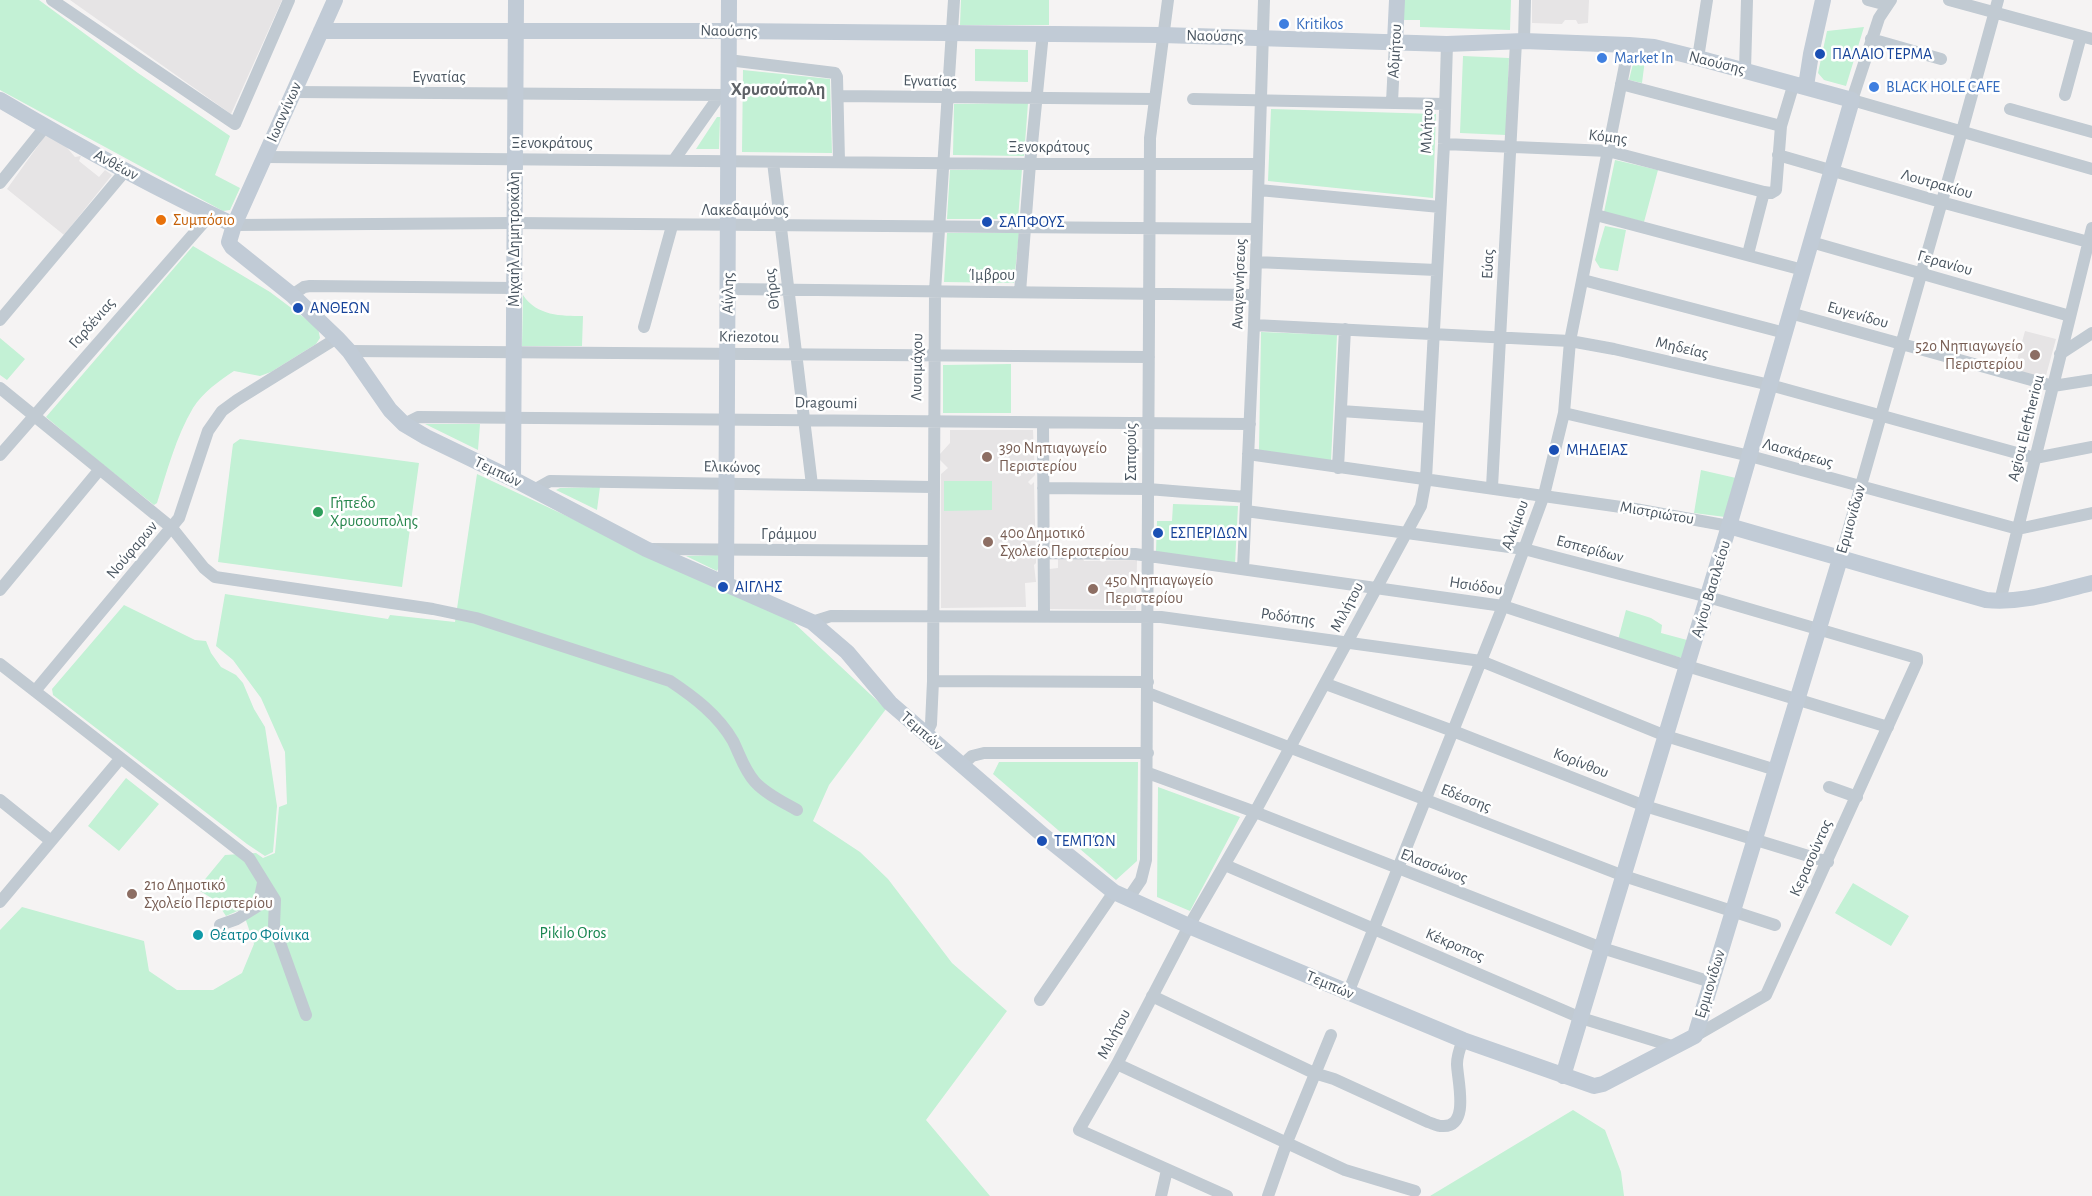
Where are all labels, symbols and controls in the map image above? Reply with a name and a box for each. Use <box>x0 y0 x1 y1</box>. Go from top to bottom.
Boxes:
place label: Kritikos <box>1296 14 1343 34</box>
marker: Kritikos <box>1277 17 1291 31</box>
street label: Ναούσης <box>700 21 758 41</box>
street label: Αδμήτου <box>1384 23 1406 79</box>
street label: Ναούσης <box>1186 26 1244 46</box>
place label: ΠΑΛΑΙΟ ΤΕΡΜΑ <box>1832 44 1932 64</box>
street label: Ναούσης <box>1687 47 1747 79</box>
marker: ΠΑΛΑΙΟ ΤΕΡΜΑ <box>1813 47 1827 61</box>
place label: Market In <box>1614 48 1673 68</box>
marker: Market In <box>1595 51 1609 65</box>
street label: Εγνατίας <box>412 67 466 87</box>
street label: Εγνατίας <box>903 71 957 91</box>
place label: BLACK HOLE CAFE <box>1886 77 2000 97</box>
street label: Ιωαννίνων <box>262 79 306 145</box>
district label: Χρυσούπολη <box>731 79 825 101</box>
marker: BLACK HOLE CAFE <box>1867 80 1881 94</box>
street label: Μιλήτου <box>1416 100 1438 154</box>
street label: Κόμης <box>1587 125 1629 149</box>
street label: Ξενοκράτους <box>511 133 593 153</box>
street label: Ξενοκράτους <box>1008 137 1090 157</box>
street label: Ανθέων <box>90 145 142 185</box>
street label: Λουτρακίου <box>1899 165 1975 203</box>
street label: Μιχαήλ Δημητροκάλη <box>504 171 524 307</box>
street label: Λακεδαιμόνος <box>701 200 789 220</box>
place label: Συμπόσιο <box>173 210 235 230</box>
place label: ΣΑΠΦΟΥΣ <box>999 212 1065 232</box>
marker: Συμπόσιο <box>154 213 168 227</box>
marker: ΣΑΠΦΟΥΣ <box>980 215 994 229</box>
street label: Αναγεννήσεως <box>1228 238 1250 330</box>
street label: Γερανίου <box>1915 246 1975 280</box>
street label: Εύας <box>1478 249 1498 279</box>
street label: Ίμβρου <box>969 265 1015 285</box>
street label: Θήρας <box>760 267 784 311</box>
street label: Αίγλης <box>718 272 738 314</box>
street label: Γαρδένιας <box>65 294 119 352</box>
street label: Ευγενίδου <box>1825 297 1891 333</box>
place label: ΑΝΘΕΩΝ <box>310 298 370 318</box>
marker: ΑΝΘΕΩΝ <box>291 301 305 315</box>
street label: Kriezotou <box>719 327 779 347</box>
street label: Λυσιμάχου <box>907 333 927 401</box>
street label: Μηδείας <box>1654 333 1710 363</box>
place label: 52ο Νηπιαγωγείο Περιστερίου <box>1915 336 2023 374</box>
marker: 52ο Νηπιαγωγείο Περιστερίου <box>2028 348 2042 362</box>
street label: Agiou Eleftheriou <box>2003 373 2049 483</box>
street label: Dragoumi <box>794 393 858 413</box>
street label: Σαπφούς <box>1121 423 1141 481</box>
street label: Λασκάρεως <box>1761 434 1835 472</box>
place label: 39ο Νηπιαγωγείο Περιστερίου <box>999 438 1107 476</box>
place label: ΜΗΔΕΙΑΣ <box>1566 440 1628 460</box>
marker: ΜΗΔΕΙΑΣ <box>1547 443 1561 457</box>
marker: 39ο Νηπιαγωγείο Περιστερίου <box>980 450 994 464</box>
street label: Τεμπών <box>471 452 525 492</box>
street label: Ελικώνος <box>703 457 761 477</box>
street label: Ερμιονίδων <box>1832 482 1870 556</box>
place label: Γήπεδο Χρυσουπολης <box>330 493 418 531</box>
street label: Αλκίμου <box>1497 497 1533 553</box>
street label: Μιστριώτου <box>1618 497 1696 529</box>
marker: Γήπεδο Χρυσουπολης <box>311 505 325 519</box>
street label: Νούφαρων <box>102 517 162 583</box>
place label: 40ο Δημοτικό Σχολείο Περιστερίου <box>1000 523 1129 561</box>
place label: ΕΣΠΕΡΙΔΩΝ <box>1170 523 1248 543</box>
street label: Γράμμου <box>761 524 817 544</box>
marker: ΕΣΠΕΡΙΔΩΝ <box>1151 526 1165 540</box>
street label: Εσπερίδων <box>1554 531 1626 567</box>
marker: 40ο Δημοτικό Σχολείο Περιστερίου <box>981 535 995 549</box>
street label: Αγίου Βασιλείου <box>1687 538 1735 640</box>
place label: 45ο Νηπιαγωγείο Περιστερίου <box>1105 570 1213 608</box>
street label: Ησιόδου <box>1448 572 1504 600</box>
place label: ΑΙΓΛΗΣ <box>735 577 783 597</box>
street label: Μιλήτου <box>1326 579 1368 635</box>
marker: ΑΙΓΛΗΣ <box>716 580 730 594</box>
marker: 45ο Νηπιαγωγείο Περιστερίου <box>1086 582 1100 596</box>
street label: Ροδόπης <box>1260 604 1316 630</box>
street label: Τεμπών <box>897 707 947 755</box>
street label: Κορίνθου <box>1550 744 1612 782</box>
street label: Εδέσσης <box>1438 780 1494 816</box>
street label: Κερασούντος <box>1785 816 1837 900</box>
place label: ΤΕΜΠΏΝ <box>1054 831 1116 851</box>
marker: ΤΕΜΠΏΝ <box>1035 834 1049 848</box>
street label: Ελασσώνος <box>1398 844 1470 888</box>
place label: 21ο Δημοτικό Σχολείο Περιστερίου <box>144 875 273 913</box>
marker: 21ο Δημοτικό Σχολείο Περιστερίου <box>125 887 139 901</box>
park label: Pikilo Oros <box>540 923 606 943</box>
street label: Κέκροπος <box>1423 924 1487 966</box>
place label: Θέατρο Φοίνικα <box>210 925 310 945</box>
marker: Θέατρο Φοίνικα <box>191 928 205 942</box>
street label: Ερμιονίδων <box>1690 947 1730 1021</box>
street label: Τεμπών <box>1303 966 1357 1004</box>
street label: Μιλήτου <box>1093 1006 1135 1062</box>

